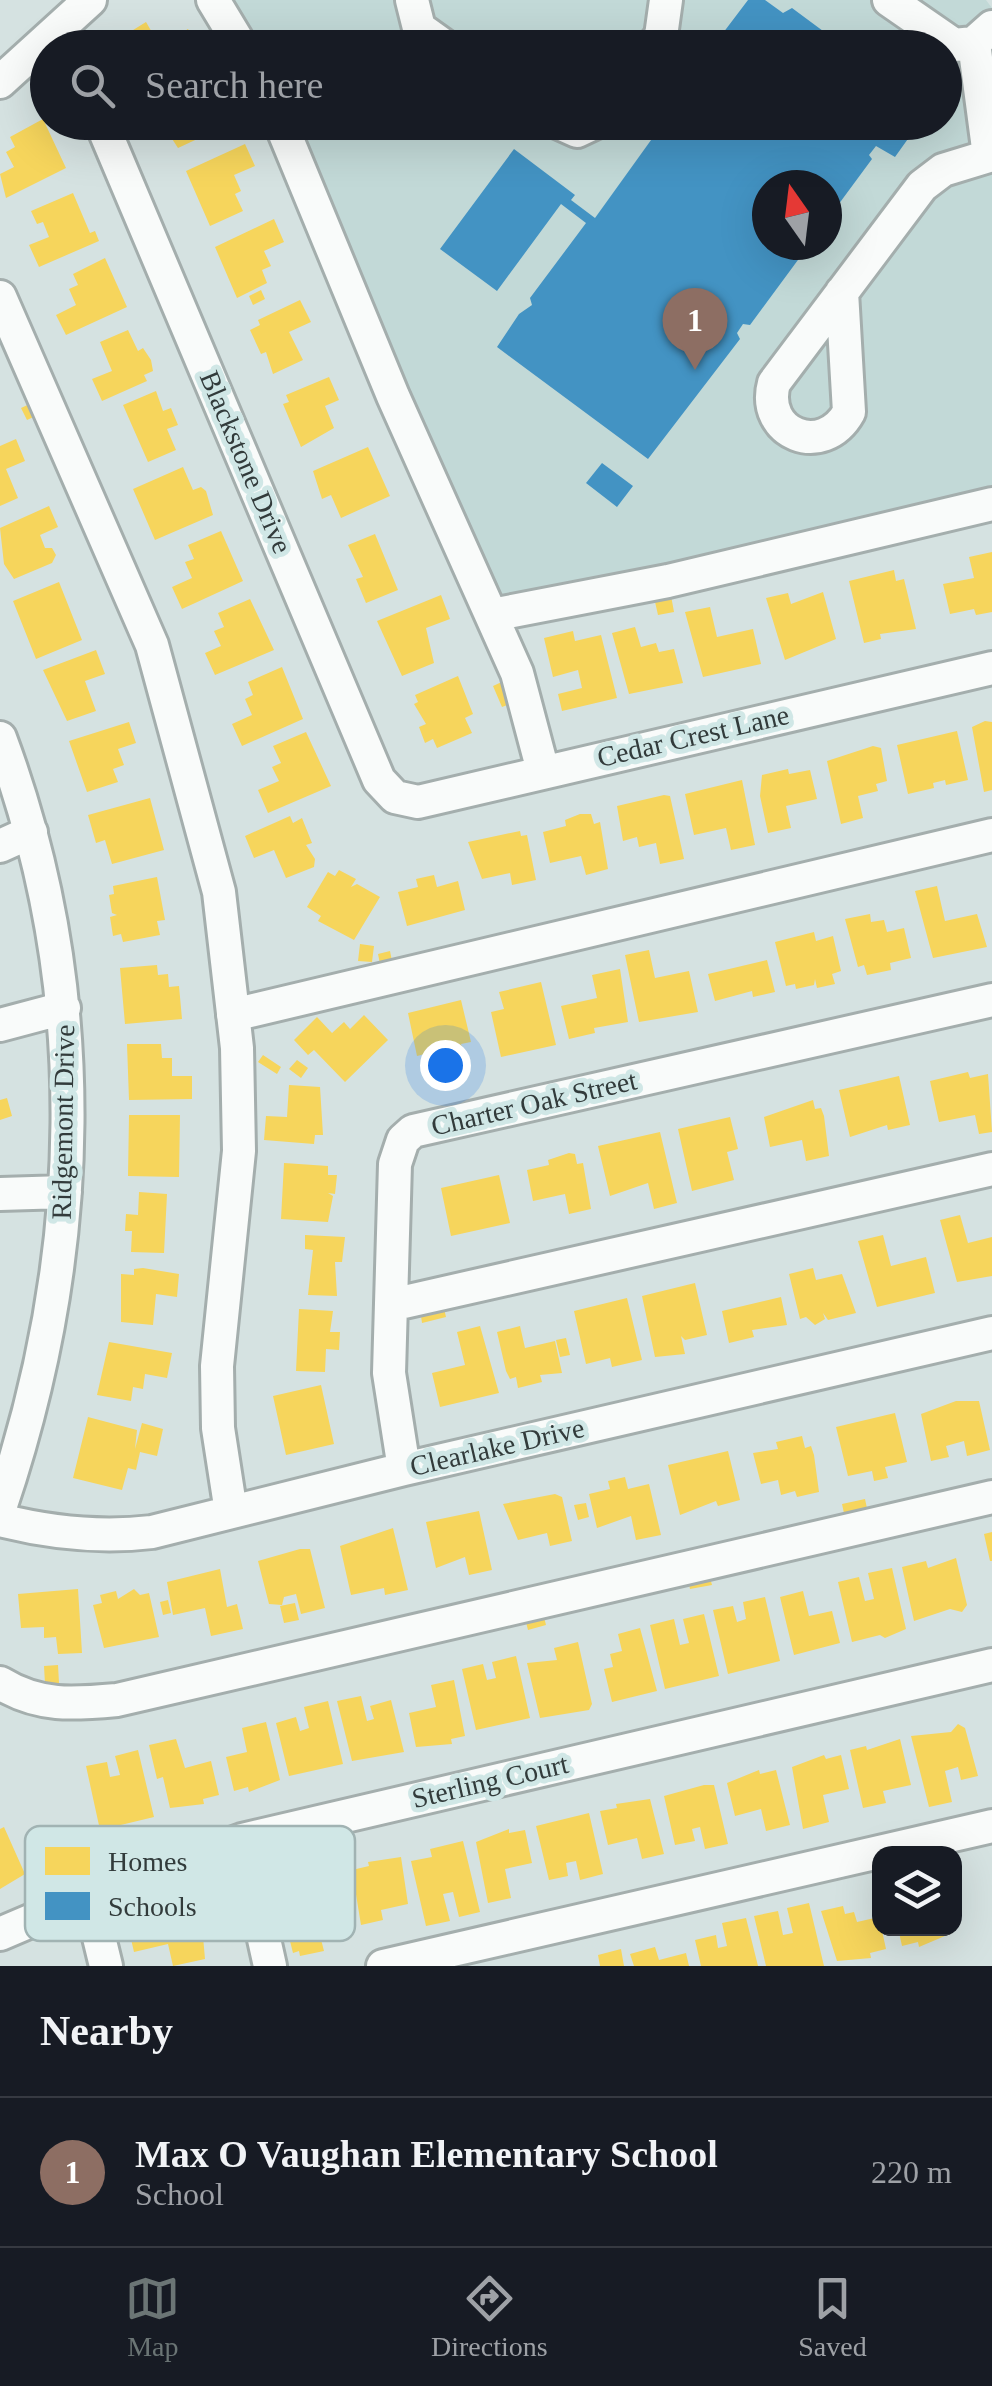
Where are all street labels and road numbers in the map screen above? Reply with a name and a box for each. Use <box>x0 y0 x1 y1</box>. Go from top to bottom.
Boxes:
street label: Blackstone Drive <box>194 366 298 558</box>
street label: Cedar Crest Lane <box>594 699 792 773</box>
street label: Ridgemont Drive <box>46 1024 80 1220</box>
street label: Charter Oak Street <box>428 1064 640 1142</box>
street label: Clearlake Drive <box>407 1412 587 1482</box>
street label: Sterling Court <box>409 1748 571 1814</box>

